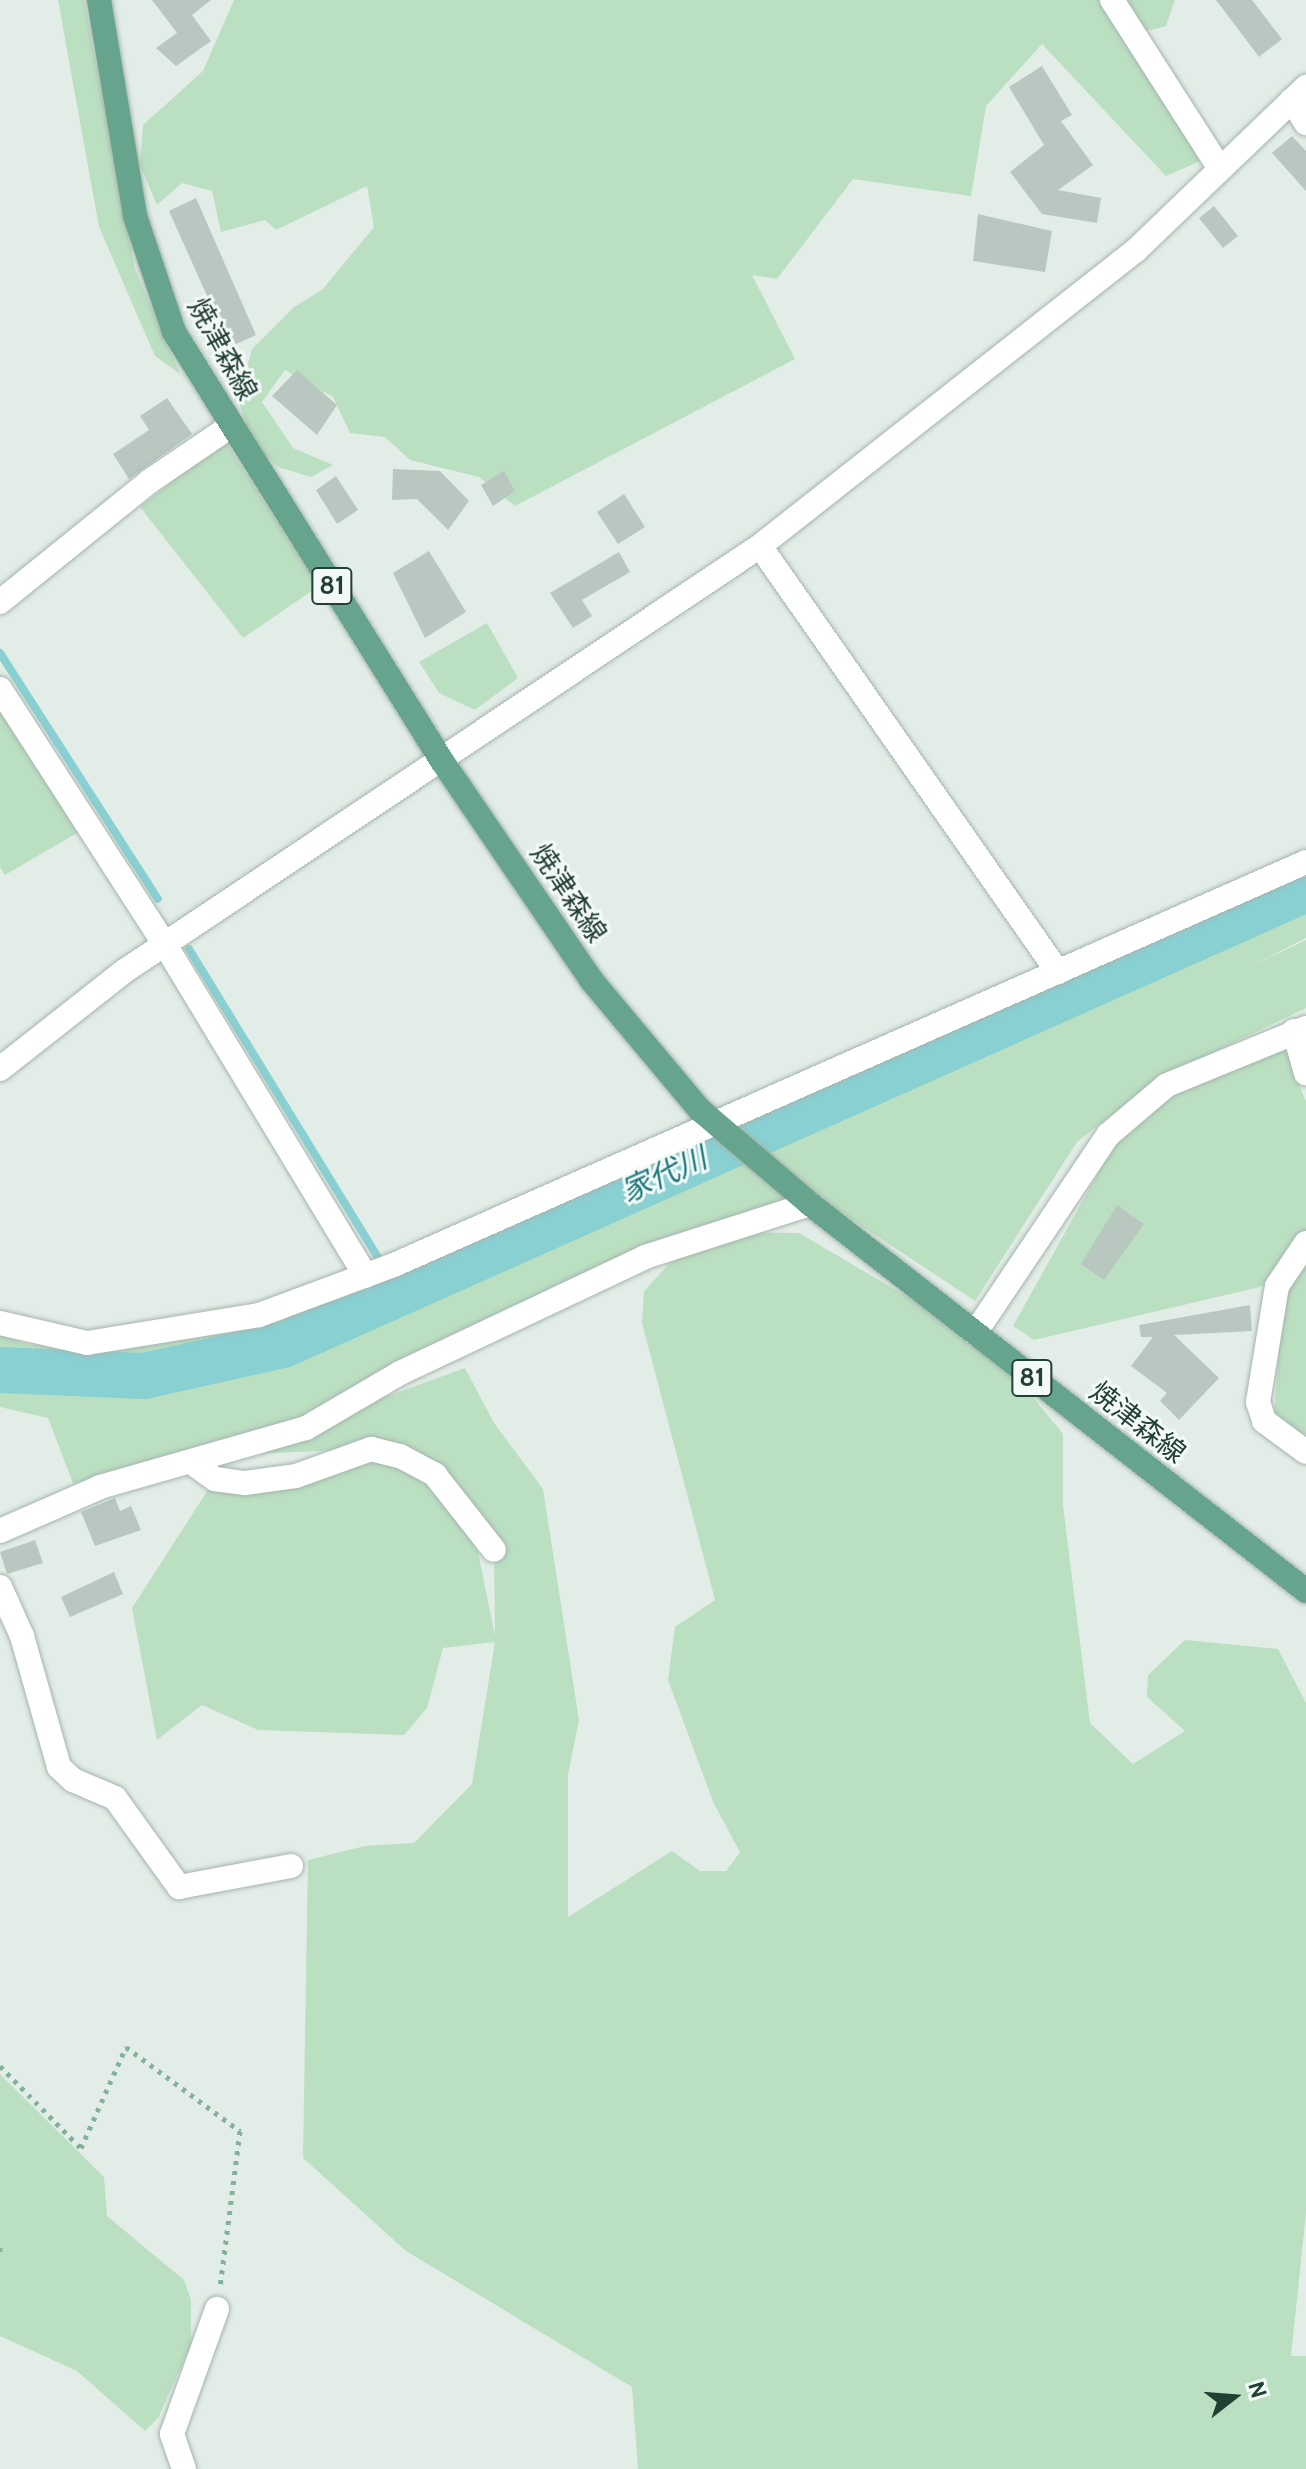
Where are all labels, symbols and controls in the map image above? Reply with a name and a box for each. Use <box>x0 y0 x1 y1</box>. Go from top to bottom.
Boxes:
street label: 焼津森線 <box>181 292 265 406</box>
road number: 81 <box>310 564 354 608</box>
street label: 焼津森線 <box>524 837 614 949</box>
water label: 家代川 <box>616 1140 712 1210</box>
road number: 81 <box>1010 1356 1054 1400</box>
street label: 焼津森線 <box>1084 1374 1192 1470</box>
north arrow <box>1194 2357 1274 2437</box>
text: N <box>1242 2378 1273 2401</box>

